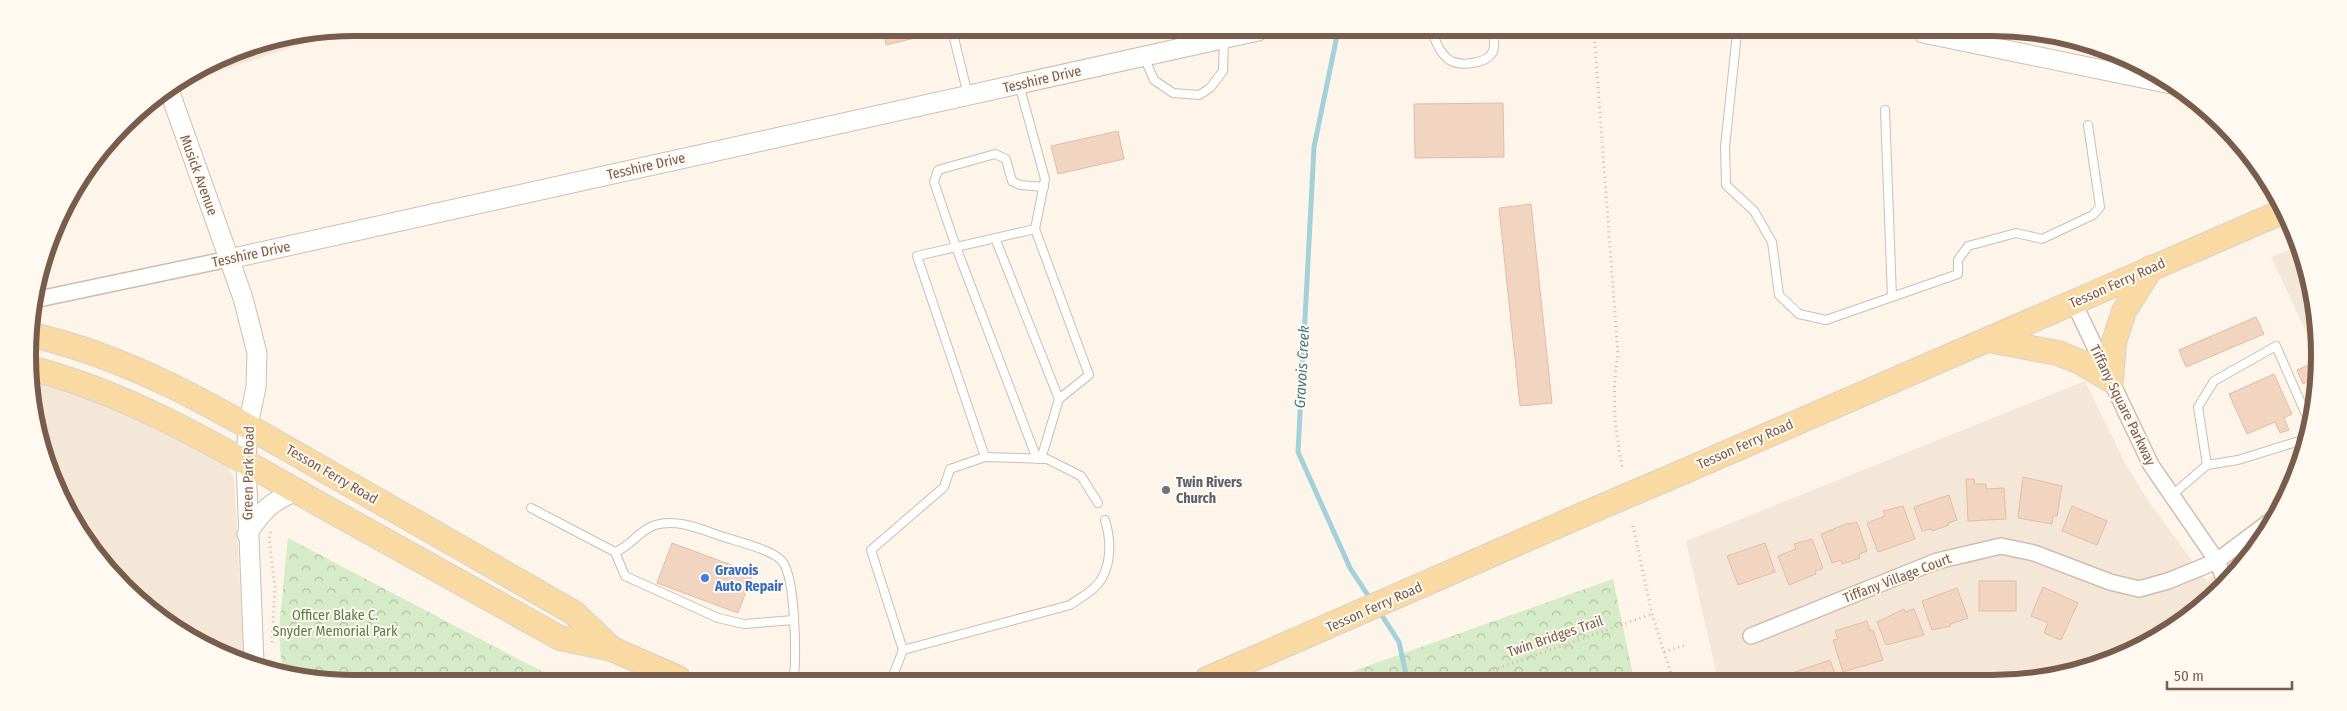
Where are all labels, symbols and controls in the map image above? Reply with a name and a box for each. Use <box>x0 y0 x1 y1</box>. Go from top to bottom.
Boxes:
street label: Tesshire Drive <box>1001 62 1083 97</box>
street label: Musick Avenue <box>176 132 221 218</box>
street label: Tesshire Drive <box>605 149 687 184</box>
street label: Tesshire Drive <box>210 238 292 271</box>
street label: Tesson Ferry Road <box>2067 255 2168 312</box>
water label: Gravois Creek <box>1291 325 1313 409</box>
street label: Tiffany Square Parkway <box>2086 342 2159 469</box>
street label: Tesson Ferry Road <box>1695 416 1796 473</box>
street label: Green Park Road <box>239 426 258 520</box>
street label: Tesson Ferry Road <box>283 441 381 508</box>
place label: Twin Rivers Church <box>1176 474 1242 507</box>
marker: Twin Rivers Church <box>1160 484 1172 496</box>
street label: Tiffany Village Court <box>1841 550 1954 607</box>
place label: Gravois Auto Repair <box>714 562 784 595</box>
marker: Gravois Auto Repair <box>699 572 711 584</box>
street label: Tesson Ferry Road <box>1324 579 1425 636</box>
park label: Officer Blake C. Snyder Memorial Park <box>273 607 398 640</box>
street label: Twin Bridges Trail <box>1505 612 1606 661</box>
scale bar <box>2167 658 2292 690</box>
text: 50 m <box>2174 667 2204 685</box>

